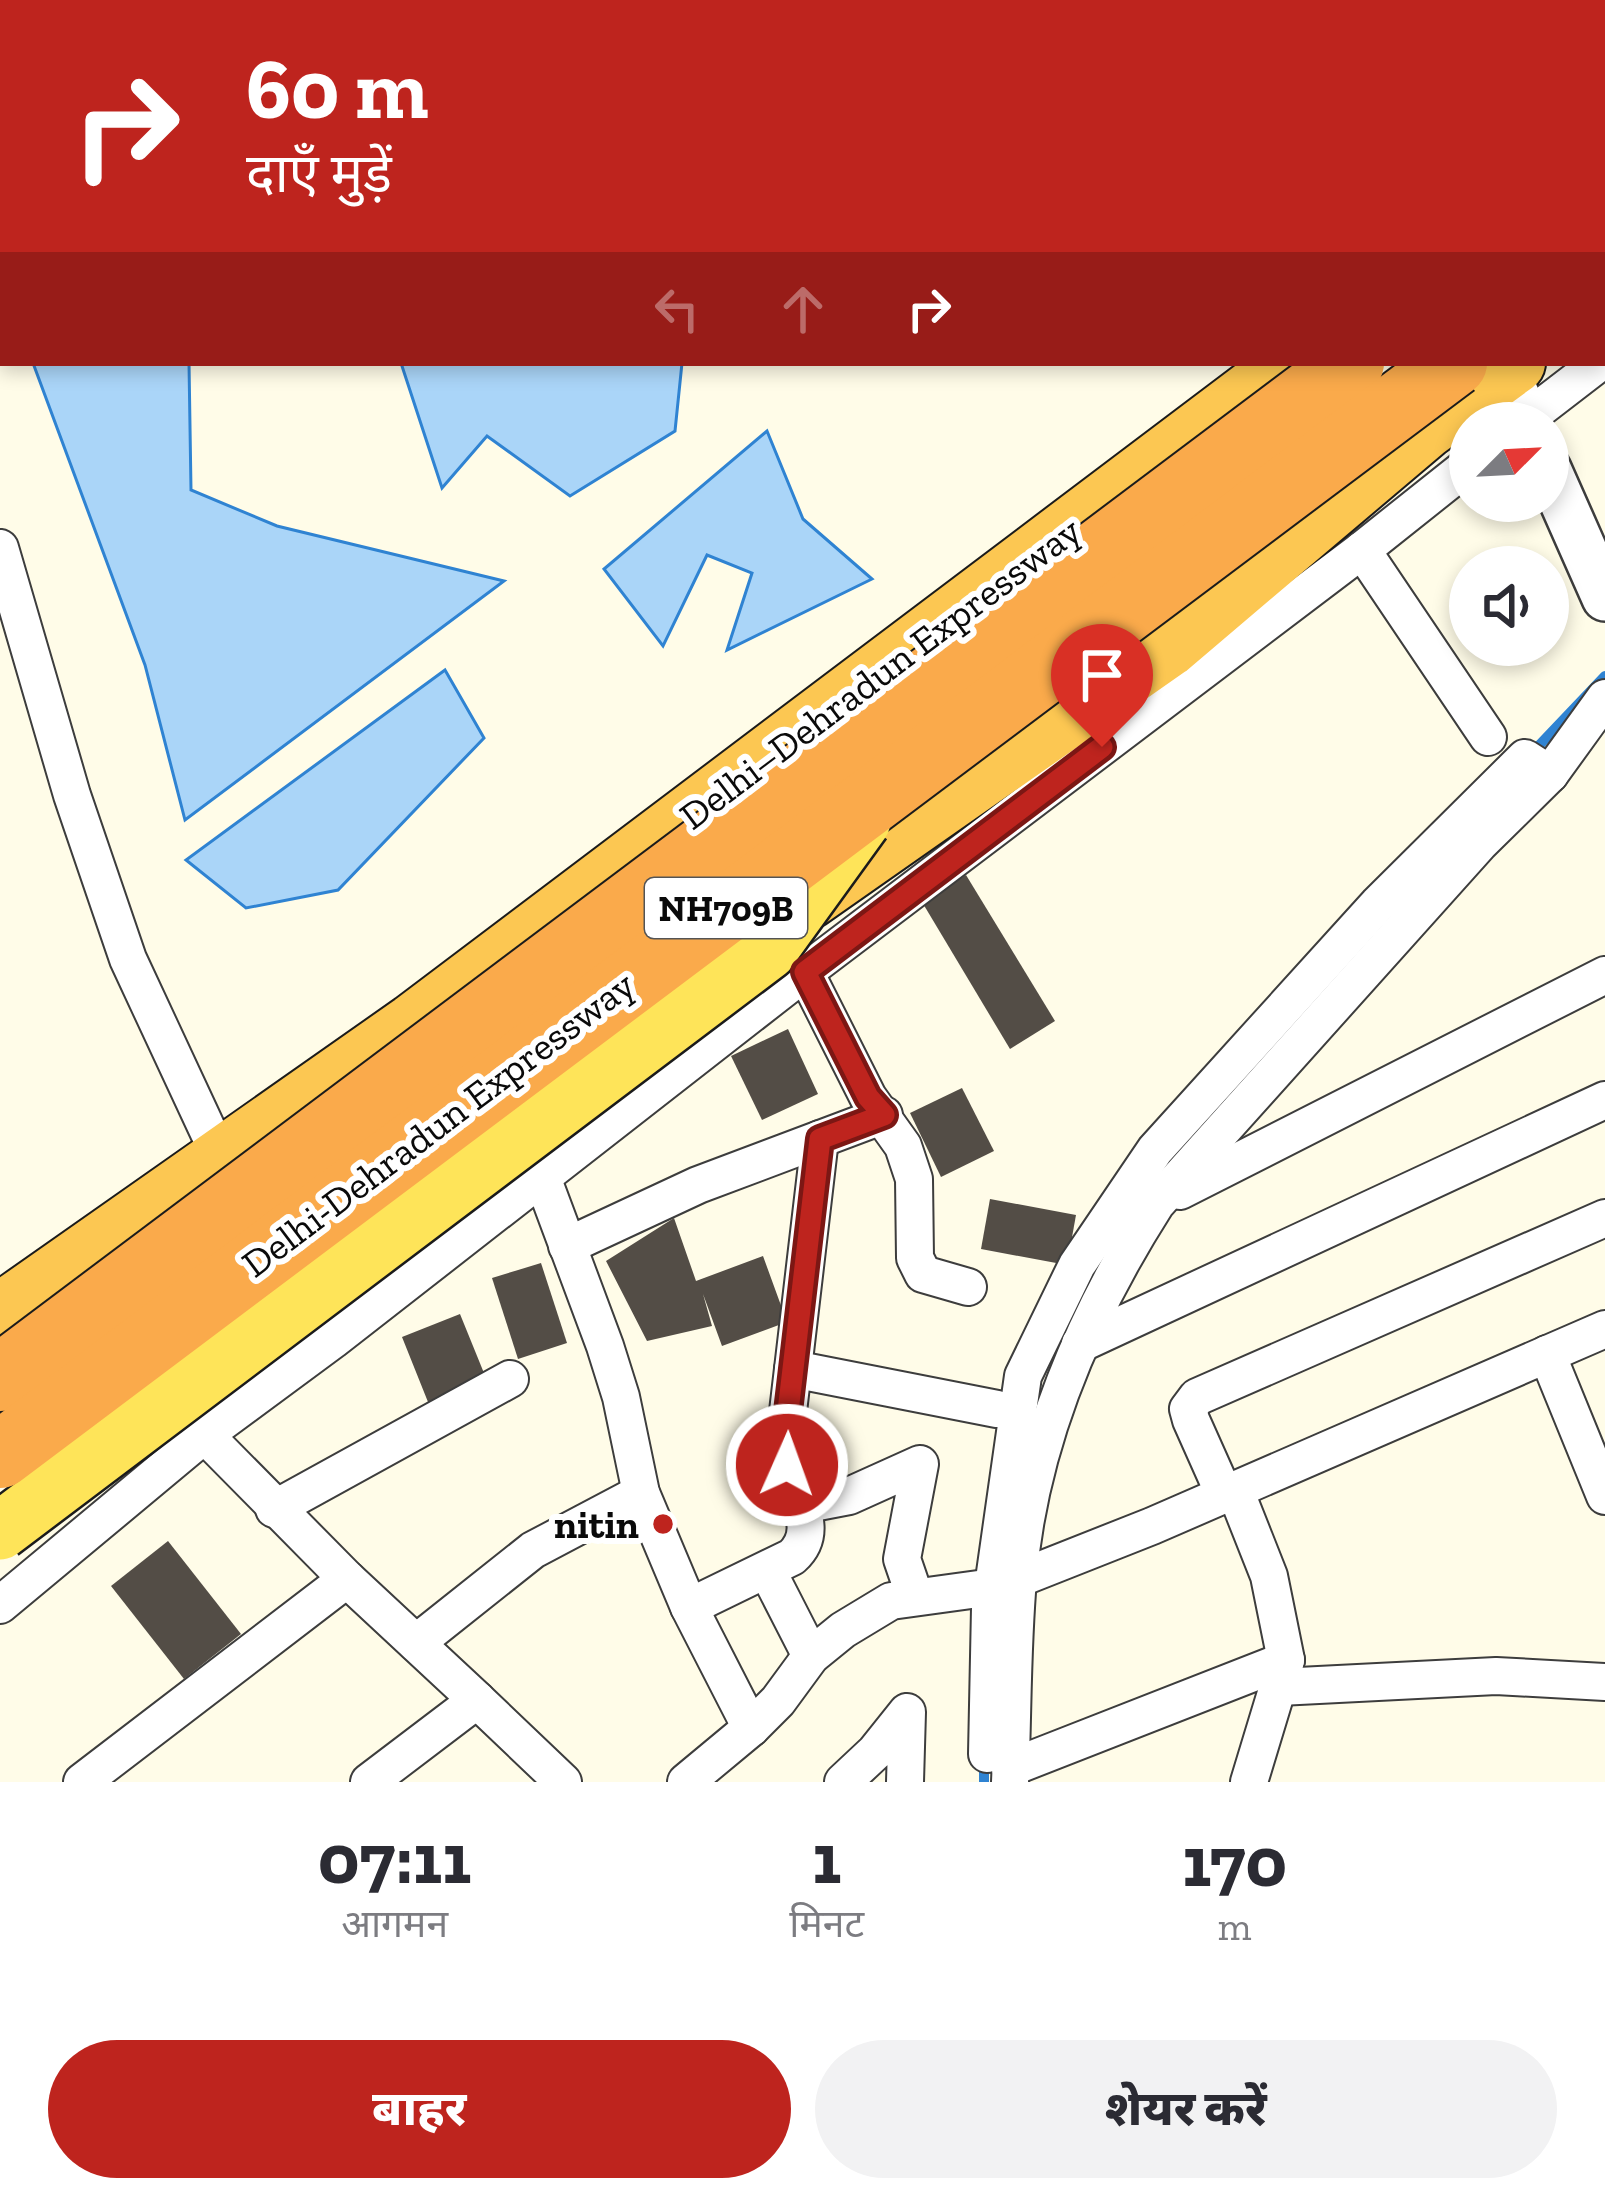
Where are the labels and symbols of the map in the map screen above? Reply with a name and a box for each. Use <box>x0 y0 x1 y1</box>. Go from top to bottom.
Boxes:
north arrow <box>1449 402 1569 522</box>
street label: Delhi–Dehradun Expressway <box>670 507 1090 839</box>
pin <box>1051 624 1153 747</box>
road number: NH709B <box>645 878 807 938</box>
street label: Delhi-Dehradun Expressway <box>232 961 644 1287</box>
position arrow <box>724 1402 850 1528</box>
place label: nitin <box>554 1501 639 1548</box>
marker: nitin <box>650 1511 676 1537</box>

